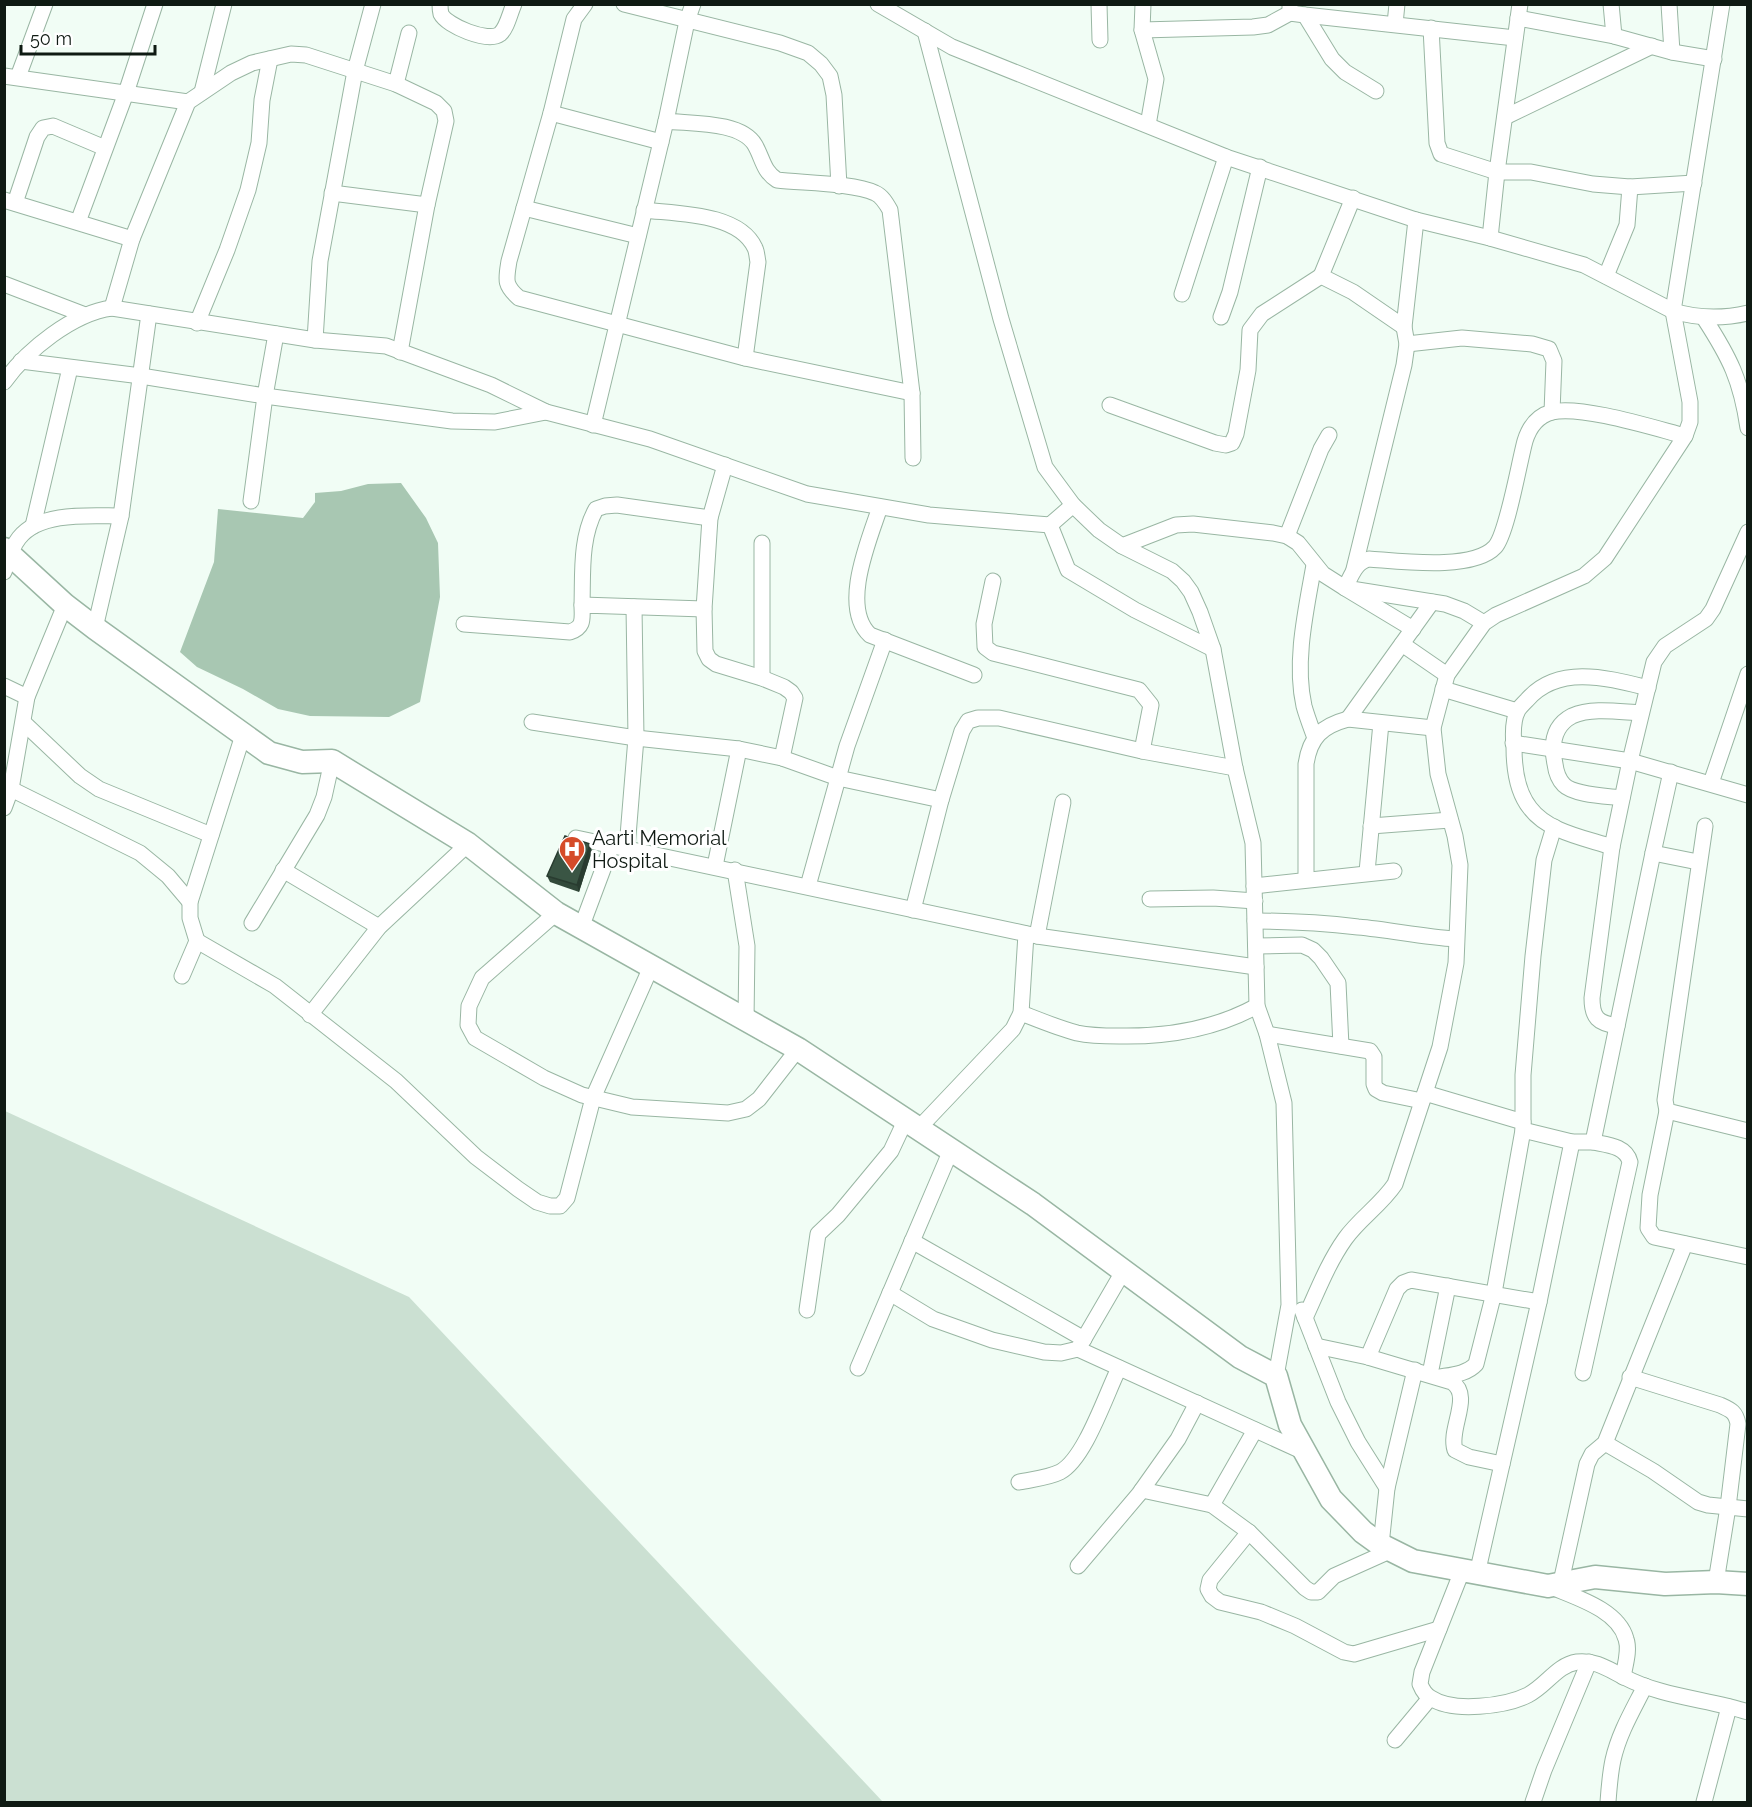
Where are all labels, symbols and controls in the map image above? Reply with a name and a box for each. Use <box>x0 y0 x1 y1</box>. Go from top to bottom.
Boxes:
scale bar <box>21 18 154 56</box>
text: 50 m <box>30 28 72 49</box>
place label: Aarti Memorial Hospital <box>592 826 727 873</box>
hospital icon: Aarti Memorial Hospital <box>557 834 587 872</box>

